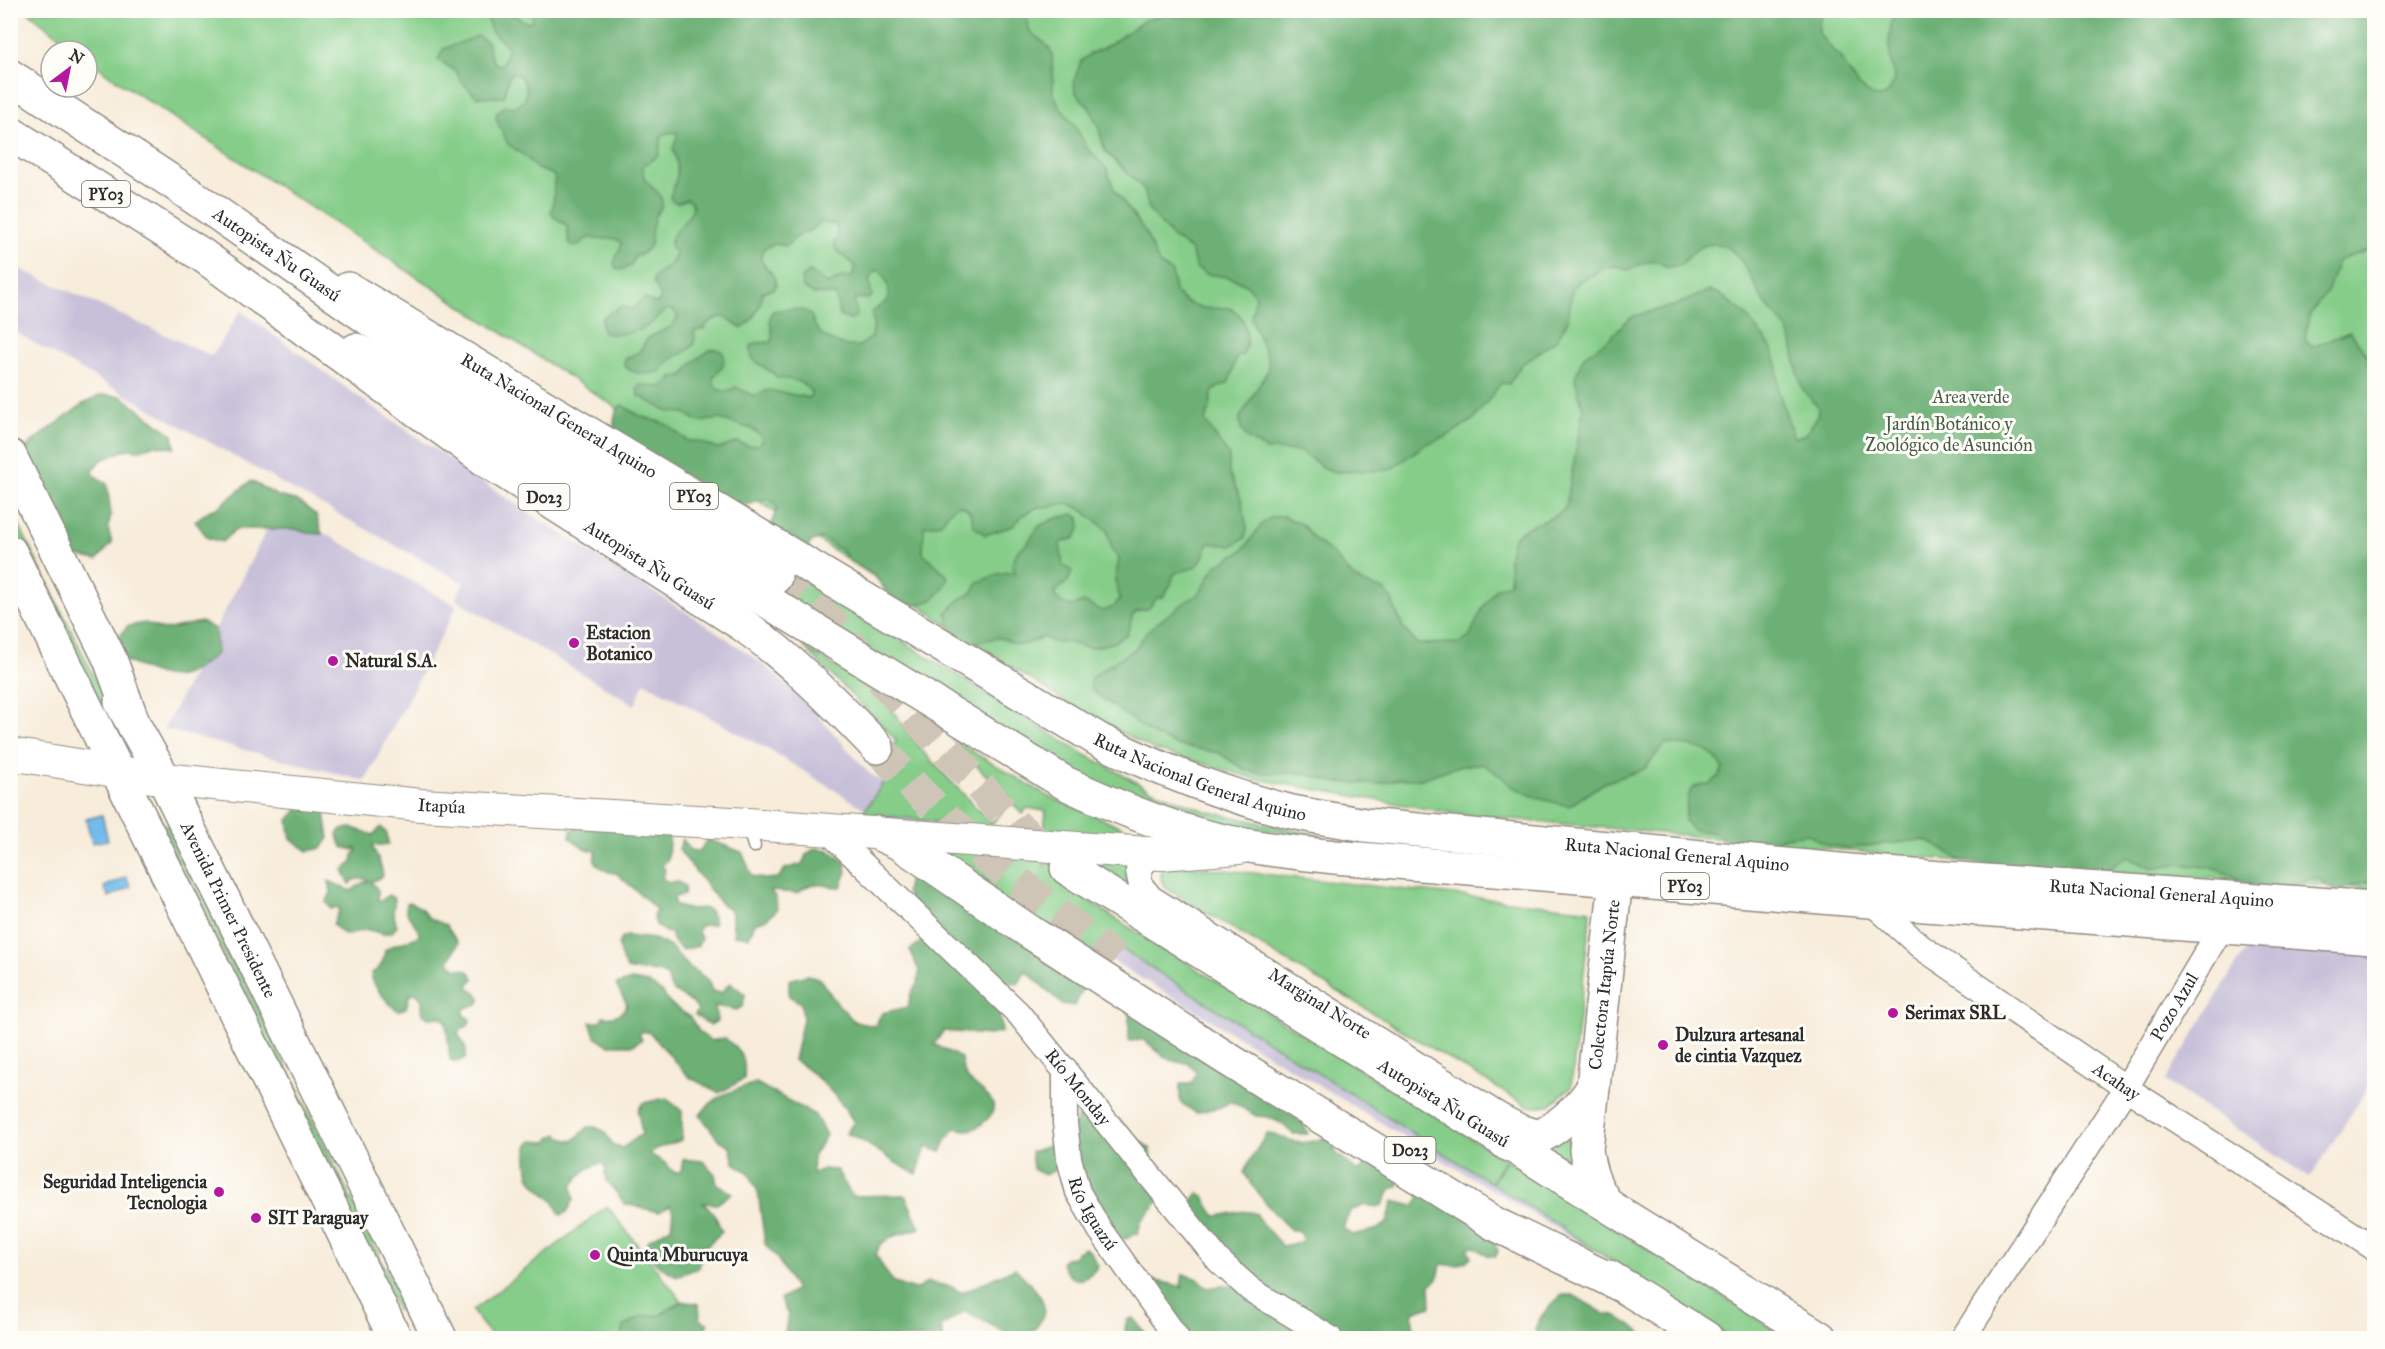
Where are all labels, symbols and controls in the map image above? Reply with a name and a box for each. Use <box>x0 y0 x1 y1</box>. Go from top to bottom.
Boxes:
north arrow <box>39 39 99 99</box>
text: N <box>66 45 88 69</box>
road number: PY03 <box>82 181 130 207</box>
street label: Autopista Ñu Guasú <box>208 202 345 307</box>
street label: Ruta Nacional General Aquino <box>457 348 661 483</box>
park label: Area verde <box>1932 386 2009 408</box>
park label: Jardín Botánico y Zoológico de Asunción <box>1865 413 2033 457</box>
road number: PY03 <box>670 483 718 509</box>
road number: D023 <box>518 484 570 510</box>
street label: Autopista Ñu Guasú <box>579 514 719 615</box>
place label: Estacion Botanico <box>586 622 653 665</box>
marker: Estacion Botanico <box>567 636 581 650</box>
place label: Natural S.A. <box>345 650 437 672</box>
marker: Natural S.A. <box>326 654 340 668</box>
street label: Ruta Nacional General Aquino <box>1090 728 1308 826</box>
street label: Itapúa <box>417 794 466 819</box>
street label: Avenida Primer Presidente <box>175 817 281 1001</box>
street label: Ruta Nacional General Aquino <box>1564 833 1790 876</box>
road number: PY03 <box>1661 873 1709 899</box>
street label: Ruta Nacional General Aquino <box>2048 874 2275 912</box>
street label: Colectora Itapúa Norte <box>1584 898 1625 1071</box>
street label: Marginal Norte <box>1264 963 1375 1044</box>
street label: Pozo Azul <box>2146 969 2203 1045</box>
place label: Serimax SRL <box>1905 1002 2006 1024</box>
marker: Serimax SRL <box>1886 1006 1900 1020</box>
place label: Dulzura artesanal de cintia Vazquez <box>1675 1024 1806 1068</box>
marker: Dulzura artesanal de cintia Vazquez <box>1656 1038 1670 1052</box>
street label: Río Monday <box>1040 1044 1116 1131</box>
street label: Autopista Ñu Guasú <box>1373 1053 1514 1153</box>
street label: Acahay <box>2088 1057 2145 1106</box>
road number: D023 <box>1384 1137 1436 1163</box>
place label: Seguridad Inteligencia Tecnologia <box>43 1171 207 1215</box>
street label: Río Iguazú <box>1063 1174 1122 1255</box>
marker: Seguridad Inteligencia Tecnologia <box>212 1185 226 1199</box>
place label: SIT Paraguay <box>268 1207 370 1230</box>
marker: SIT Paraguay <box>249 1211 263 1225</box>
place label: Quinta Mburucuya <box>607 1244 748 1267</box>
marker: Quinta Mburucuya <box>588 1248 602 1262</box>

